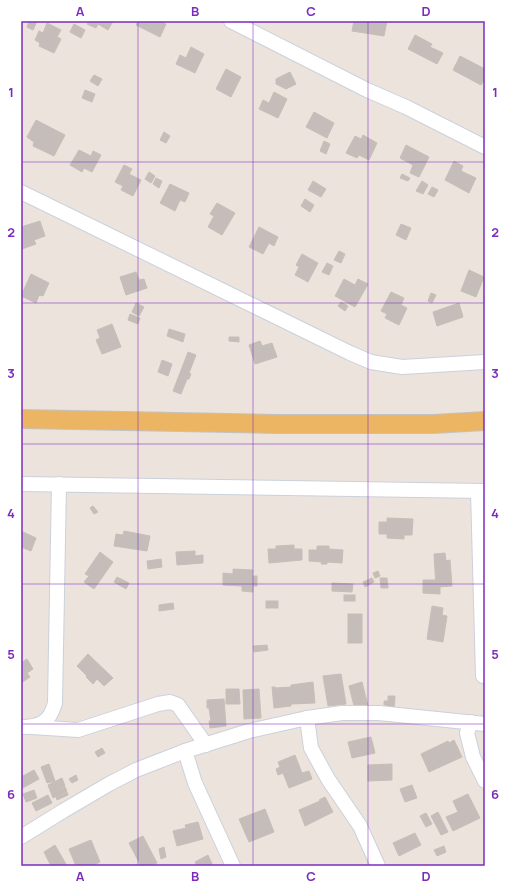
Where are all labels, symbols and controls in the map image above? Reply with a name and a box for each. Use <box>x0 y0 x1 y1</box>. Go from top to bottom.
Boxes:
text: A <box>76 2 85 20</box>
text: B <box>191 2 199 20</box>
text: C <box>306 2 316 20</box>
text: D <box>421 2 431 20</box>
text: 1 <box>8 83 14 101</box>
text: 1 <box>492 83 498 101</box>
text: 2 <box>7 223 15 241</box>
text: 2 <box>491 223 499 241</box>
text: 3 <box>7 364 15 382</box>
text: 3 <box>491 364 499 382</box>
text: 4 <box>7 504 15 522</box>
text: 4 <box>491 504 499 522</box>
text: 5 <box>7 645 15 663</box>
text: 5 <box>491 645 499 663</box>
text: 6 <box>7 785 15 803</box>
text: 6 <box>491 785 499 803</box>
text: A <box>76 867 85 885</box>
text: B <box>191 867 199 885</box>
text: C <box>306 867 316 885</box>
text: D <box>421 867 431 885</box>

